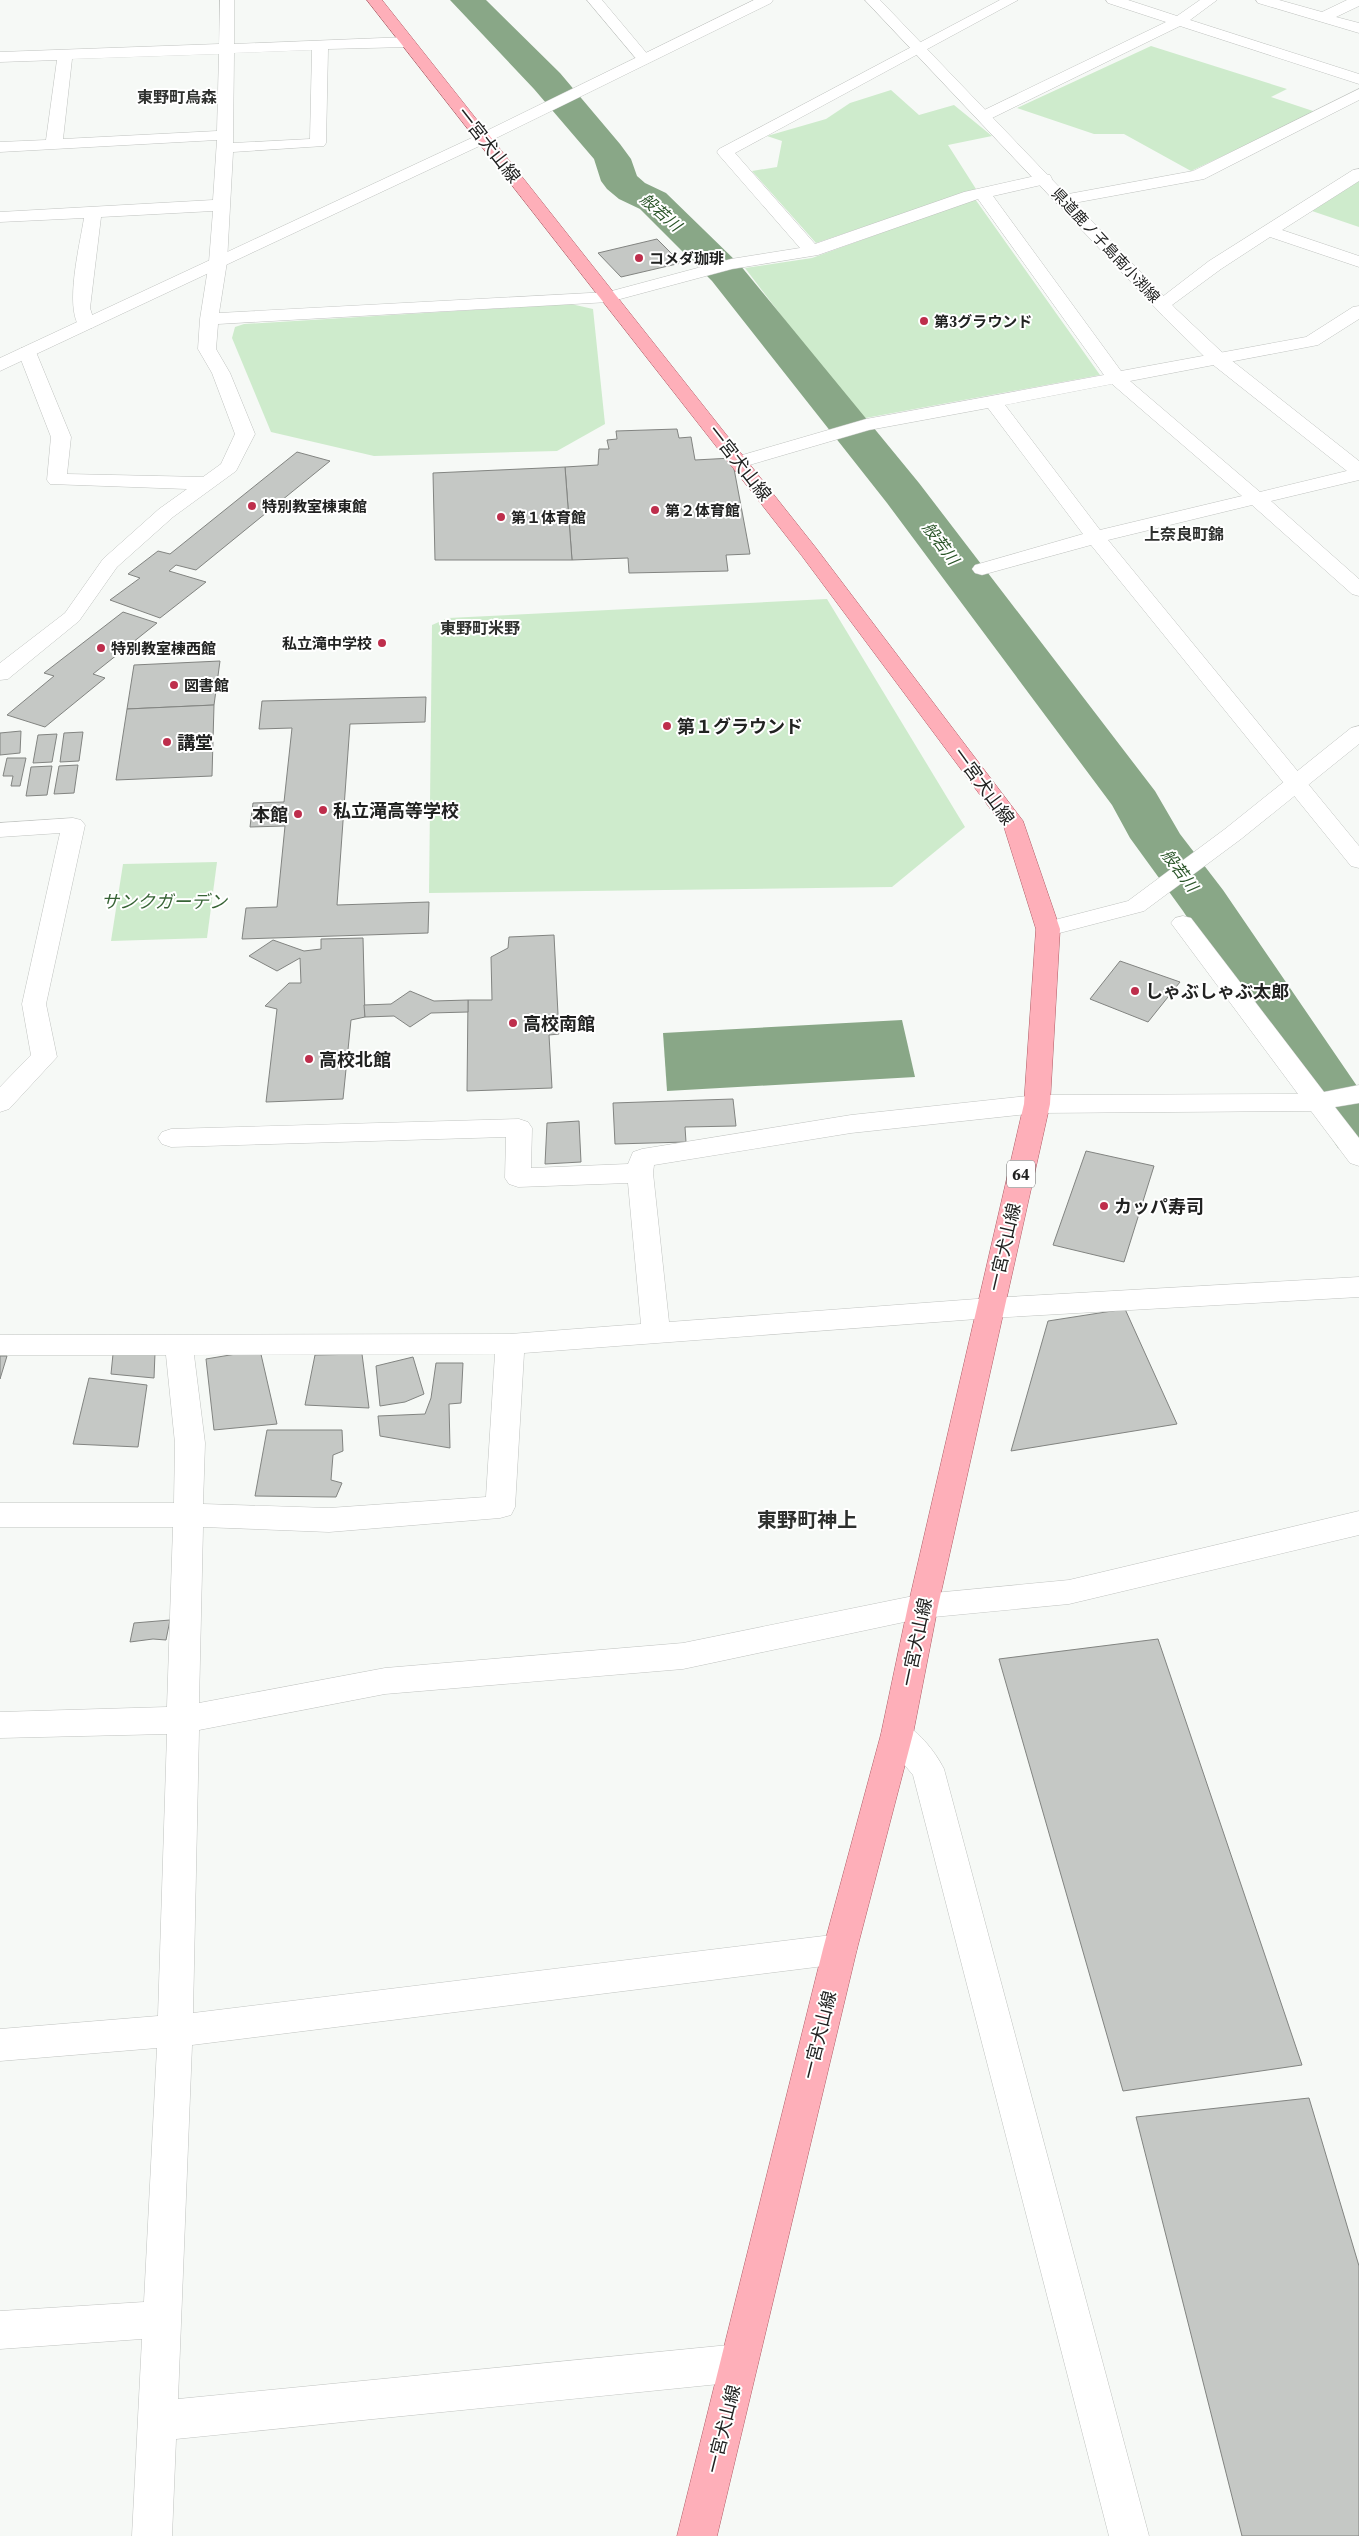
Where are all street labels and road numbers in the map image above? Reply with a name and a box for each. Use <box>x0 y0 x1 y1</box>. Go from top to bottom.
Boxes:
street label: 一宮犬山線 <box>451 102 527 188</box>
street label: 県道鹿ノ子島南小渕線 <box>1047 183 1165 307</box>
street label: 一宮犬山線 <box>702 420 778 506</box>
street label: 一宮犬山線 <box>947 742 1021 830</box>
road number: 64 <box>1007 1160 1035 1188</box>
street label: 一宮犬山線 <box>982 1200 1026 1294</box>
street label: 一宮犬山線 <box>894 1595 938 1689</box>
street label: 一宮犬山線 <box>796 1988 842 2082</box>
street label: 一宮犬山線 <box>700 2382 746 2476</box>

